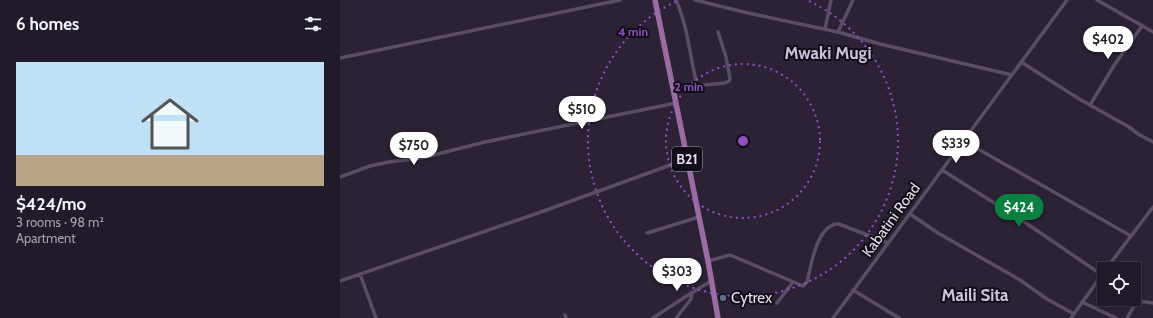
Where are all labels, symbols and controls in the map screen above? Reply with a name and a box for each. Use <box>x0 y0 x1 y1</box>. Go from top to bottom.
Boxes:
icon: filters <box>302 13 324 35</box>
text: 6 homes <box>16 14 79 34</box>
text: 4 min <box>618 24 648 39</box>
pin: $402 <box>1084 26 1132 60</box>
text: $402 <box>1092 31 1124 47</box>
district label: Mwaki Mugi <box>784 43 872 63</box>
text: 2 min <box>675 79 703 94</box>
icon: home <box>134 88 206 160</box>
pin: $510 <box>558 96 606 130</box>
text: $510 <box>568 101 596 117</box>
pin: $339 <box>932 130 980 164</box>
pin: $750 <box>390 132 438 166</box>
centre of rings <box>736 134 750 148</box>
text: $339 <box>942 135 970 151</box>
text: $750 <box>399 137 429 153</box>
road number: B21 <box>672 147 702 171</box>
street label: Kabatini Road <box>858 180 924 260</box>
text: $424/mo <box>16 194 86 214</box>
pin: $424 <box>995 194 1043 228</box>
text: $424 <box>1004 199 1034 215</box>
text: 3 rooms · 98 m² <box>16 214 104 230</box>
text: Apartment <box>16 230 76 246</box>
pin: $303 <box>653 258 701 292</box>
map controls <box>1097 262 1141 306</box>
button: locate <box>1097 262 1141 306</box>
text: $303 <box>662 263 692 279</box>
district label: Maili Sita <box>941 285 1009 305</box>
place label: Cytrex <box>731 289 772 307</box>
marker: Cytrex <box>718 293 728 303</box>

